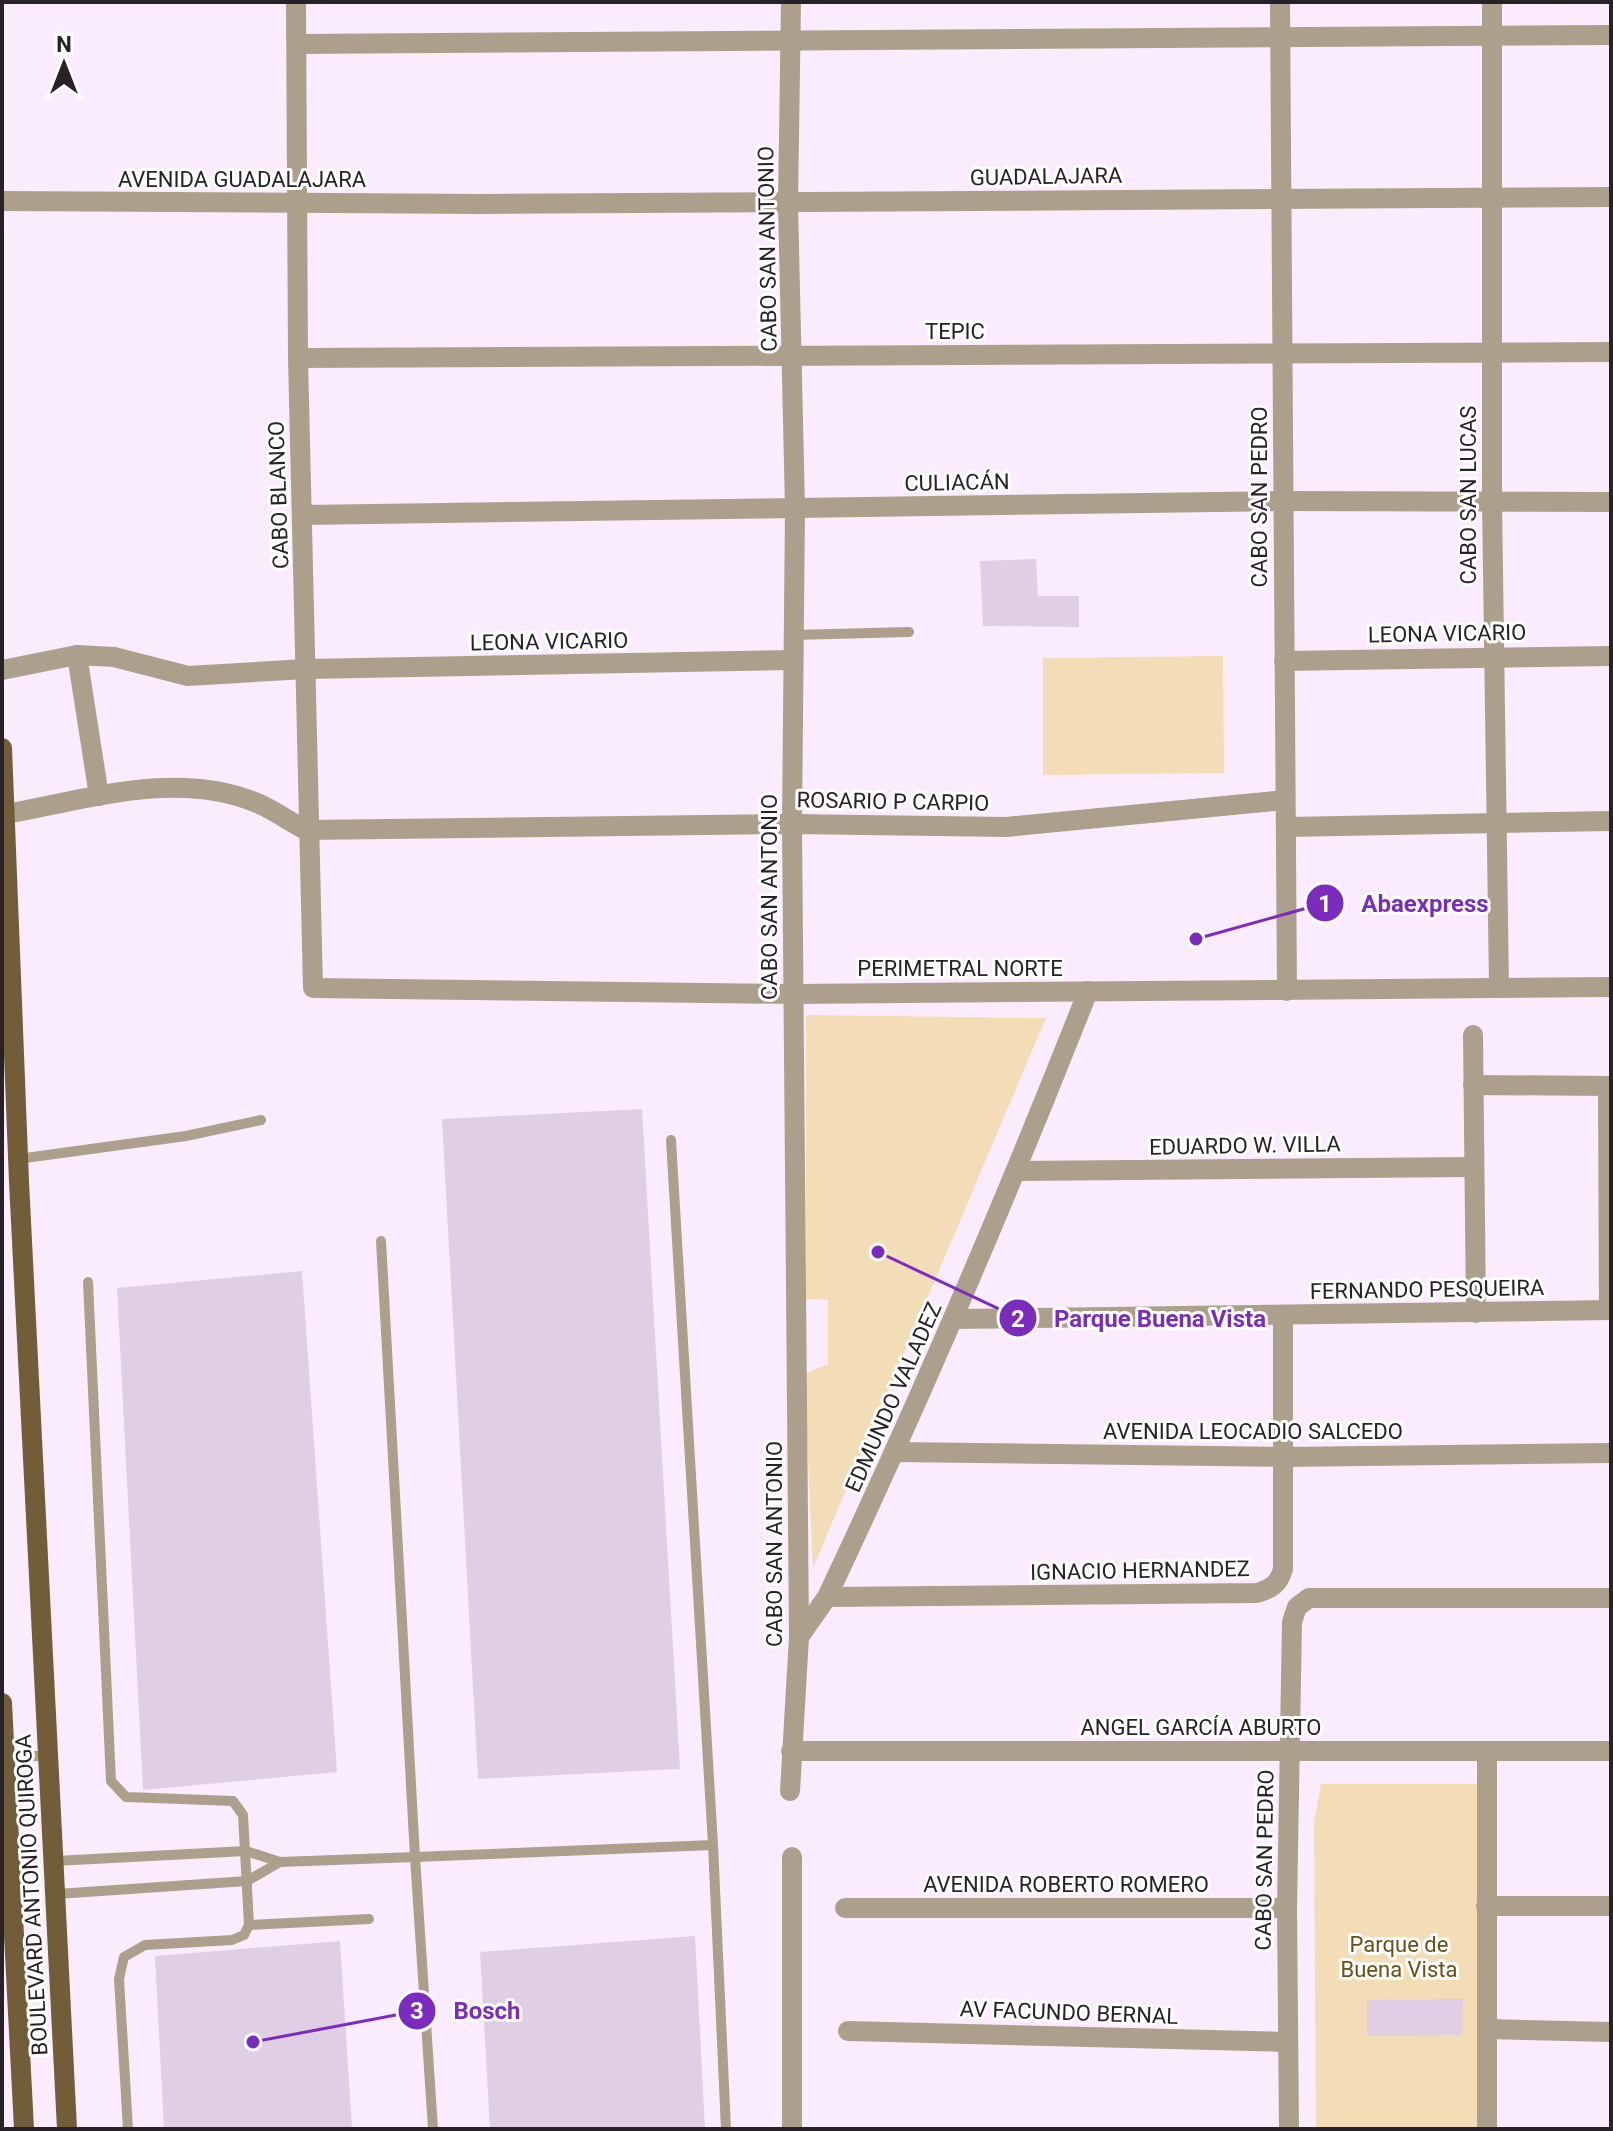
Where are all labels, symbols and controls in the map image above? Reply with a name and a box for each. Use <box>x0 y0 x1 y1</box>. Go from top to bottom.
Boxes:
north arrow <box>24 24 104 104</box>
text: N <box>56 32 72 57</box>
street label: CABO SAN ANTONIO <box>753 146 782 352</box>
street label: GUADALAJARA <box>970 163 1123 190</box>
street label: AVENIDA GUADALAJARA <box>118 167 367 192</box>
street label: TEPIC <box>925 319 985 344</box>
street label: CABO SAN PEDRO <box>1247 406 1272 588</box>
street label: CABO SAN LUCAS <box>1456 406 1481 584</box>
street label: CABO BLANCO <box>263 420 294 569</box>
street label: CULIACÁN <box>904 469 1010 496</box>
street label: LEONA VICARIO <box>1368 620 1526 647</box>
street label: LEONA VICARIO <box>470 628 628 655</box>
street label: ROSARIO P CARPIO <box>796 787 990 816</box>
street label: CABO SAN ANTONIO <box>757 794 782 1000</box>
callout: Abaexpress <box>1305 879 1505 927</box>
text: 1 <box>1318 890 1332 918</box>
text: Abaexpress <box>1361 890 1489 918</box>
street label: PERIMETRAL NORTE <box>857 956 1063 981</box>
street label: EDUARDO W. VILLA <box>1149 1131 1342 1160</box>
street label: FERNANDO PESQUEIRA <box>1310 1275 1545 1304</box>
callout: Parque Buena Vista <box>998 1294 1282 1342</box>
street label: EDMUNDO VALADEZ <box>840 1298 947 1496</box>
text: 2 <box>1011 1305 1025 1333</box>
text: Parque Buena Vista <box>1054 1305 1266 1333</box>
street label: AVENIDA LEOCADIO SALCEDO <box>1103 1419 1403 1444</box>
street label: CABO SAN ANTONIO <box>762 1441 787 1647</box>
street label: IGNACIO HERNANDEZ <box>1030 1556 1250 1585</box>
street label: ANGEL GARCÍA ABURTO <box>1080 1715 1322 1740</box>
street label: BOULEVARD ANTONIO QUIROGA <box>11 1733 52 2056</box>
street label: CABO SAN PEDRO <box>1250 1769 1279 1951</box>
street label: AVENIDA ROBERTO ROMERO <box>923 1872 1209 1897</box>
park label: Parque de Buena Vista <box>1341 1932 1457 1982</box>
callout: Bosch <box>397 1987 537 2035</box>
street label: AV FACUNDO BERNAL <box>959 1996 1179 2029</box>
text: 3 <box>410 1997 424 2025</box>
text: Bosch <box>453 1997 521 2025</box>

